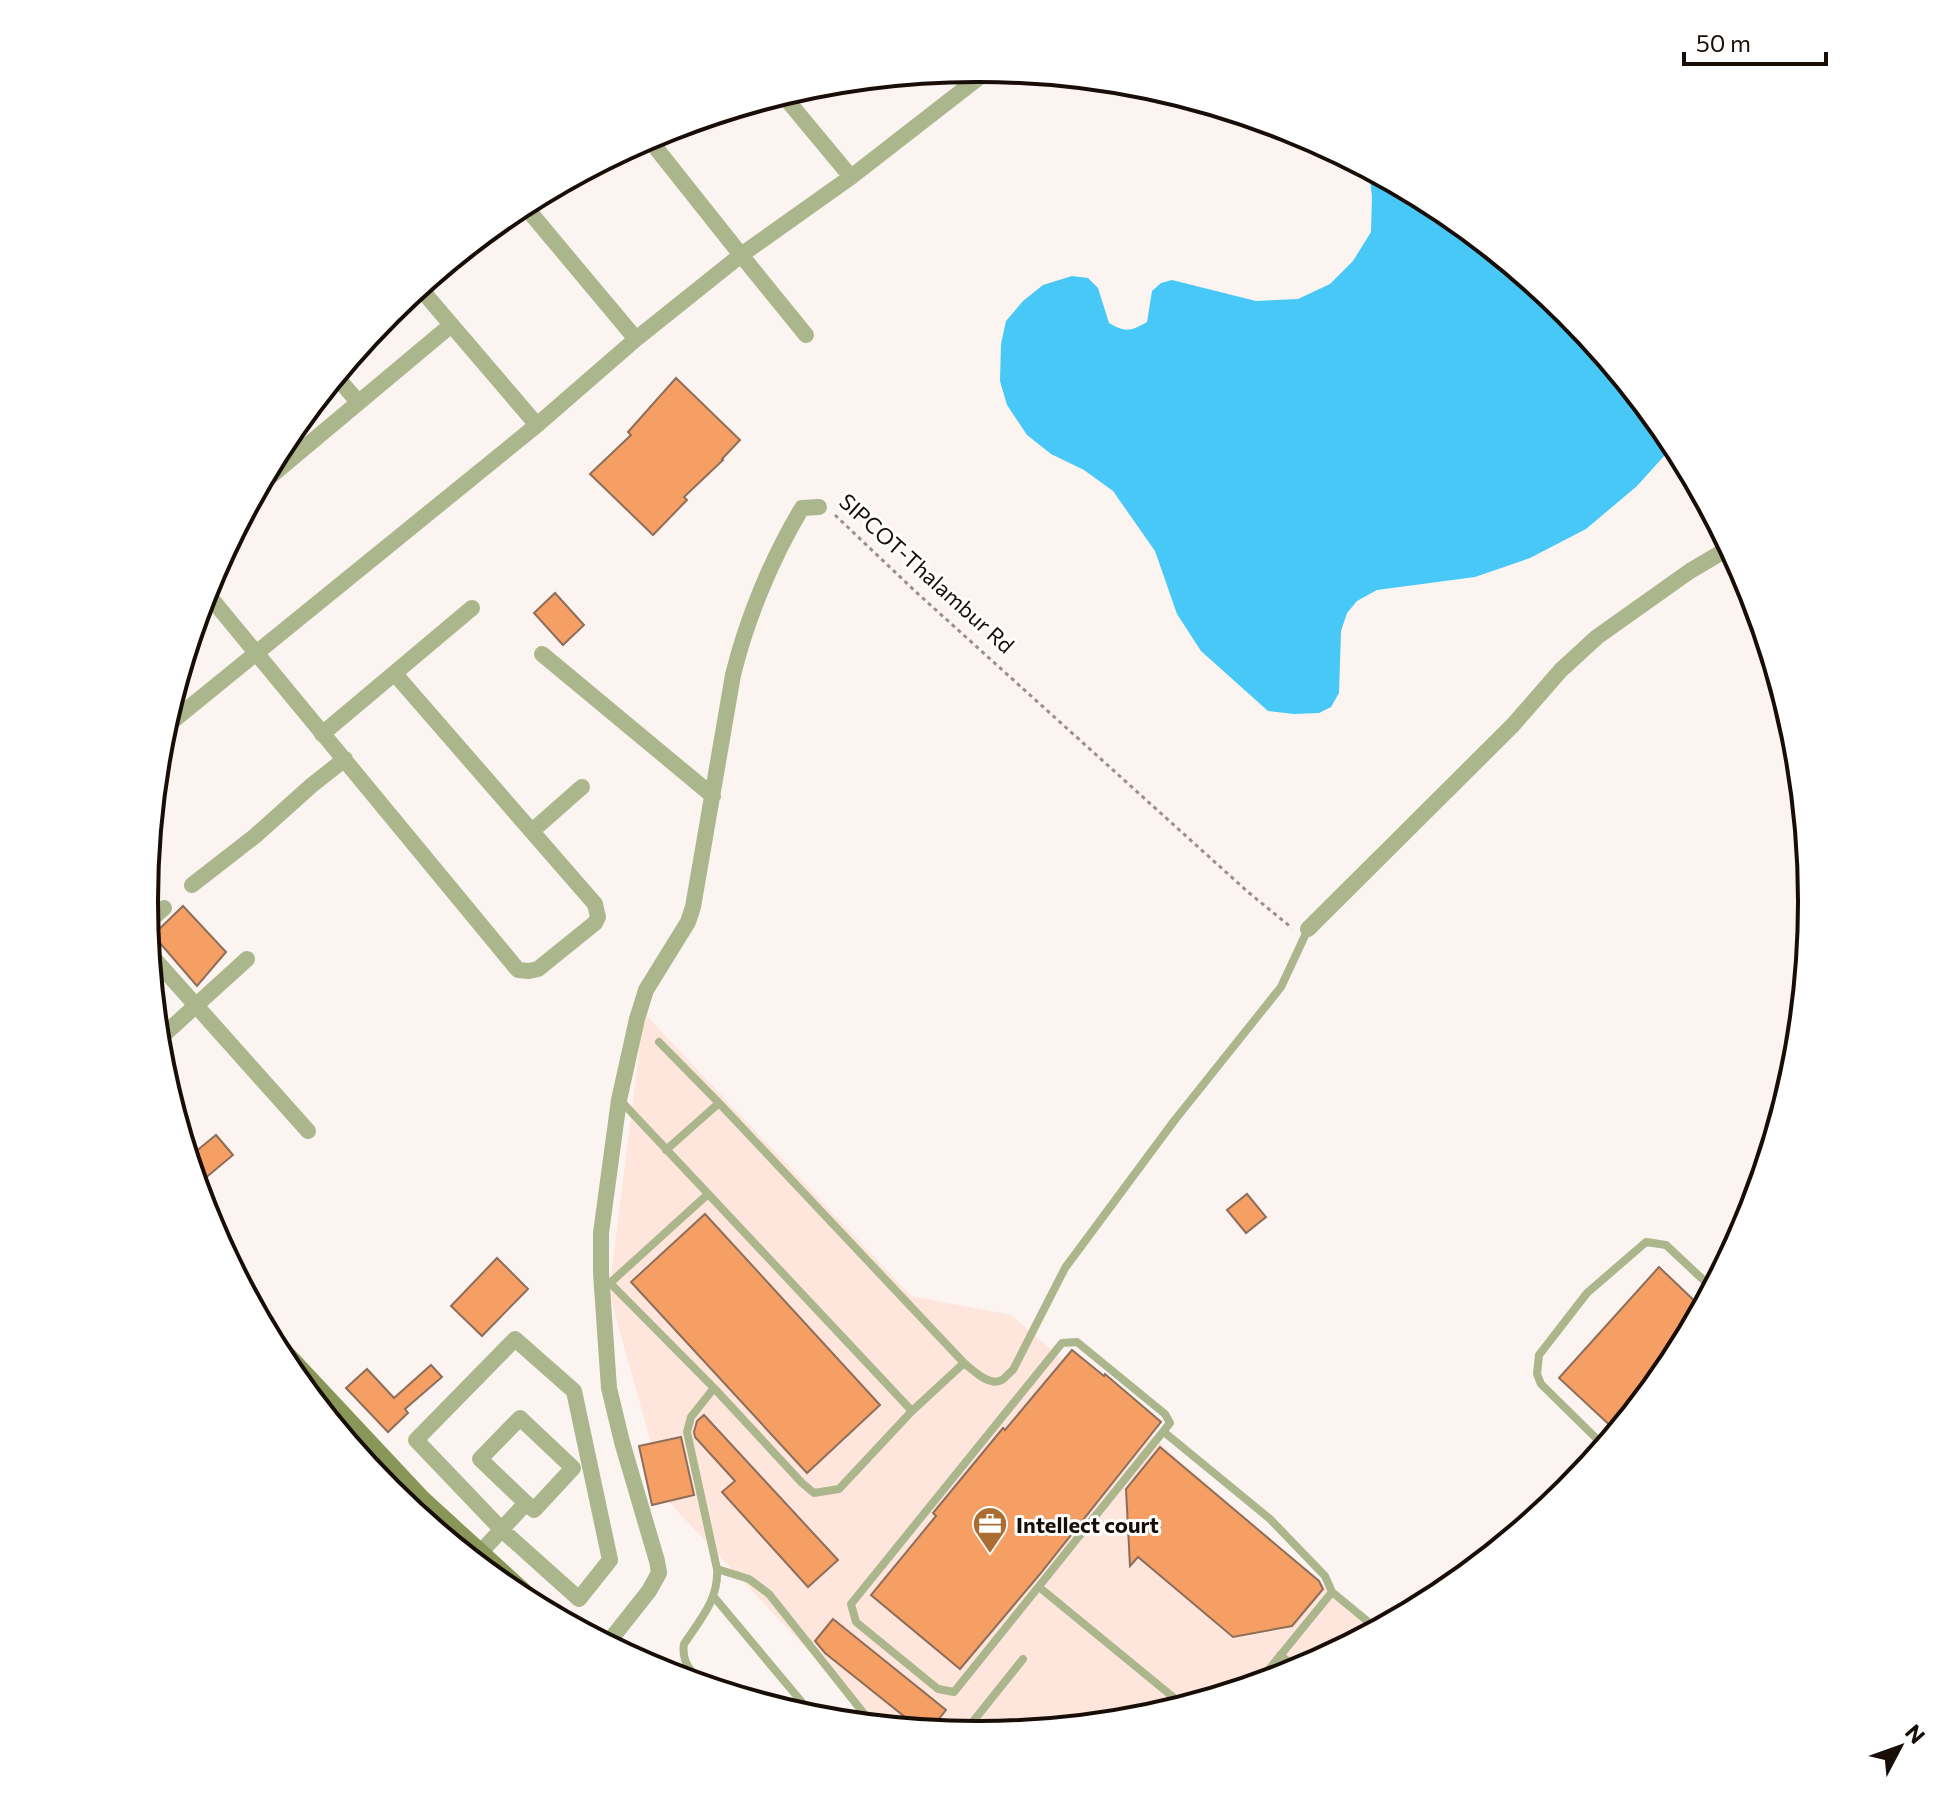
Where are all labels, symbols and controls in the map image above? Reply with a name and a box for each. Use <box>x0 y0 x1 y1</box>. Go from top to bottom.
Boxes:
scale bar <box>1684 16 1826 66</box>
text: 50 m <box>1696 28 1751 57</box>
street label: SIPCOT-Thalambur Rd <box>834 487 1020 659</box>
office icon: Intellect court <box>971 1505 1009 1555</box>
place label: Intellect court <box>1016 1511 1159 1538</box>
north arrow <box>1860 1707 1940 1787</box>
text: N <box>1900 1718 1931 1749</box>

